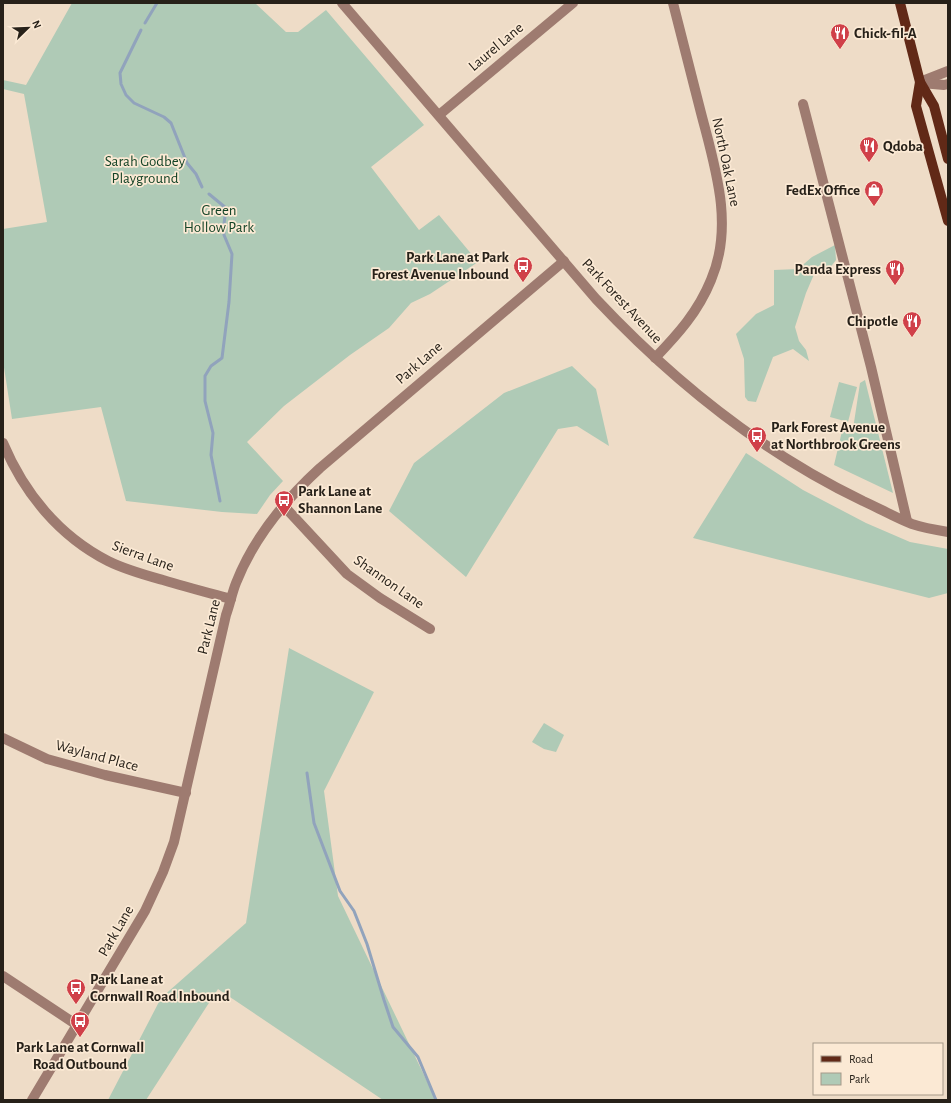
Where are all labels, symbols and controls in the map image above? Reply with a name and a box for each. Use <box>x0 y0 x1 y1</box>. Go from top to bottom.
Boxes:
north arrow <box>8 8 48 48</box>
text: N <box>30 19 43 30</box>
street label: Laurel Lane <box>466 20 526 74</box>
restaurant icon: Chick-fil-A <box>829 22 851 50</box>
place label: Chick-fil-A <box>854 26 917 41</box>
street label: North Oak Lane <box>709 116 743 208</box>
restaurant icon: Qdoba <box>858 135 880 163</box>
place label: Qdoba <box>883 139 923 154</box>
park label: Sarah Godbey Playground <box>105 154 186 186</box>
shop icon: FedEx Office <box>863 179 885 207</box>
place label: FedEx Office <box>785 183 860 198</box>
park label: Green Hollow Park <box>184 203 254 235</box>
place label: Park Lane at Park Forest Avenue Inbound <box>371 250 510 282</box>
bus stop icon: Park Lane at Park Forest Avenue Inbound <box>512 255 534 283</box>
street label: Park Forest Avenue <box>579 256 665 346</box>
restaurant icon: Panda Express <box>884 258 906 286</box>
place label: Panda Express <box>795 262 881 277</box>
restaurant icon: Chipotle <box>901 310 923 338</box>
place label: Chipotle <box>847 314 898 329</box>
street label: Park Lane <box>393 339 445 387</box>
place label: Park Forest Avenue at Northbrook Greens <box>771 420 901 452</box>
bus stop icon: Park Forest Avenue at Northbrook Greens <box>746 425 768 453</box>
place label: Park Lane at Shannon Lane <box>298 484 382 516</box>
bus stop icon: Park Lane at Shannon Lane <box>273 489 295 517</box>
street label: Sierra Lane <box>110 538 176 574</box>
street label: Shannon Lane <box>351 552 427 612</box>
street label: Park Lane <box>195 598 223 656</box>
street label: Wayland Place <box>54 738 140 774</box>
street label: Park Lane <box>95 903 137 959</box>
place label: Park Lane at Cornwall Road Inbound <box>90 972 230 1004</box>
bus stop icon: Park Lane at Cornwall Road Inbound <box>65 977 87 1005</box>
bus stop icon: Park Lane at Cornwall Road Outbound <box>69 1010 91 1038</box>
place label: Park Lane at Cornwall Road Outbound <box>16 1040 144 1072</box>
legend <box>813 1043 943 1095</box>
text: Road <box>849 1053 873 1065</box>
text: Park <box>849 1073 870 1085</box>

